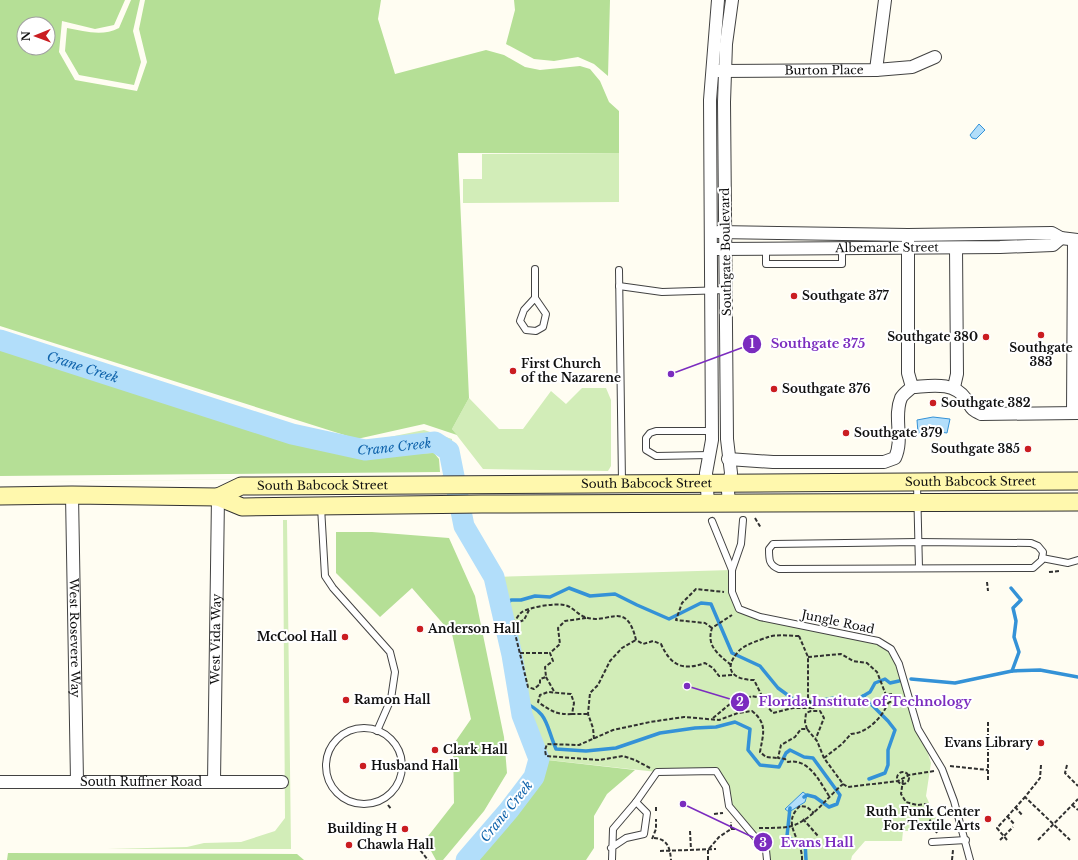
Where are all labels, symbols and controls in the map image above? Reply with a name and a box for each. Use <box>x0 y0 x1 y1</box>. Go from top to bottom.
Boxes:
north arrow <box>16 16 56 56</box>
text: N <box>19 30 33 41</box>
street label: Burton Place <box>784 62 864 78</box>
street label: Southgate Boulevard <box>717 188 734 316</box>
street label: Albemarle Street <box>834 239 939 255</box>
place label: Southgate 377 <box>802 288 889 303</box>
marker: Southgate 377 <box>789 291 799 301</box>
place label: Southgate 380 <box>887 329 978 344</box>
marker: Southgate 383 <box>1036 330 1046 340</box>
callout: Southgate 375 <box>742 331 873 356</box>
marker: Southgate 380 <box>981 332 991 342</box>
text: Southgate 375 <box>771 335 866 352</box>
text: 1 <box>749 336 755 351</box>
place label: Southgate 383 <box>1009 340 1073 369</box>
water label: Crane Creek <box>45 348 121 387</box>
place label: First Church of the Nazarene <box>521 356 621 385</box>
marker: First Church of the Nazarene <box>508 366 518 376</box>
place label: Southgate 376 <box>782 381 870 396</box>
marker: Southgate 376 <box>769 384 779 394</box>
place label: Southgate 382 <box>941 395 1031 410</box>
marker: Southgate 382 <box>928 398 938 408</box>
place label: Southgate 379 <box>854 425 942 440</box>
marker: Southgate 379 <box>841 428 851 438</box>
water label: Crane Creek <box>356 434 432 459</box>
place label: Southgate 385 <box>931 441 1020 456</box>
marker: Southgate 385 <box>1023 444 1033 454</box>
street label: South Babcock Street <box>905 473 1037 489</box>
street label: South Babcock Street <box>581 475 713 491</box>
street label: South Babcock Street <box>257 477 389 493</box>
street label: West Rosevere Way <box>66 577 84 698</box>
street label: West Vida Way <box>207 593 224 686</box>
street label: Jungle Road <box>798 606 876 637</box>
place label: Anderson Hall <box>427 621 521 636</box>
marker: Anderson Hall <box>415 624 425 634</box>
place label: McCool Hall <box>257 629 338 644</box>
marker: McCool Hall <box>340 632 350 642</box>
callout: Florida Institute of Technology <box>730 689 980 714</box>
place label: Ramon Hall <box>354 692 431 707</box>
text: Florida Institute of Technology <box>758 693 972 710</box>
text: 2 <box>736 694 744 709</box>
marker: Ramon Hall <box>341 695 351 705</box>
place label: Evans Library <box>944 735 1033 750</box>
marker: Evans Library <box>1036 738 1046 748</box>
place label: Clark Hall <box>443 742 508 757</box>
marker: Clark Hall <box>430 745 440 755</box>
place label: Husband Hall <box>371 758 459 773</box>
marker: Husband Hall <box>358 761 368 771</box>
street label: South Ruffner Road <box>80 774 202 789</box>
water label: Crane Creek <box>476 777 537 845</box>
place label: Ruth Funk Center For Textile Arts <box>866 804 980 833</box>
marker: Ruth Funk Center For Textile Arts <box>983 814 993 824</box>
place label: Building H <box>327 821 397 836</box>
marker: Building H <box>400 824 410 834</box>
callout: Evans Hall <box>753 830 862 855</box>
text: Evans Hall <box>780 834 854 851</box>
text: 3 <box>759 835 767 850</box>
place label: Chawla Hall <box>357 837 434 852</box>
marker: Chawla Hall <box>344 840 354 850</box>

